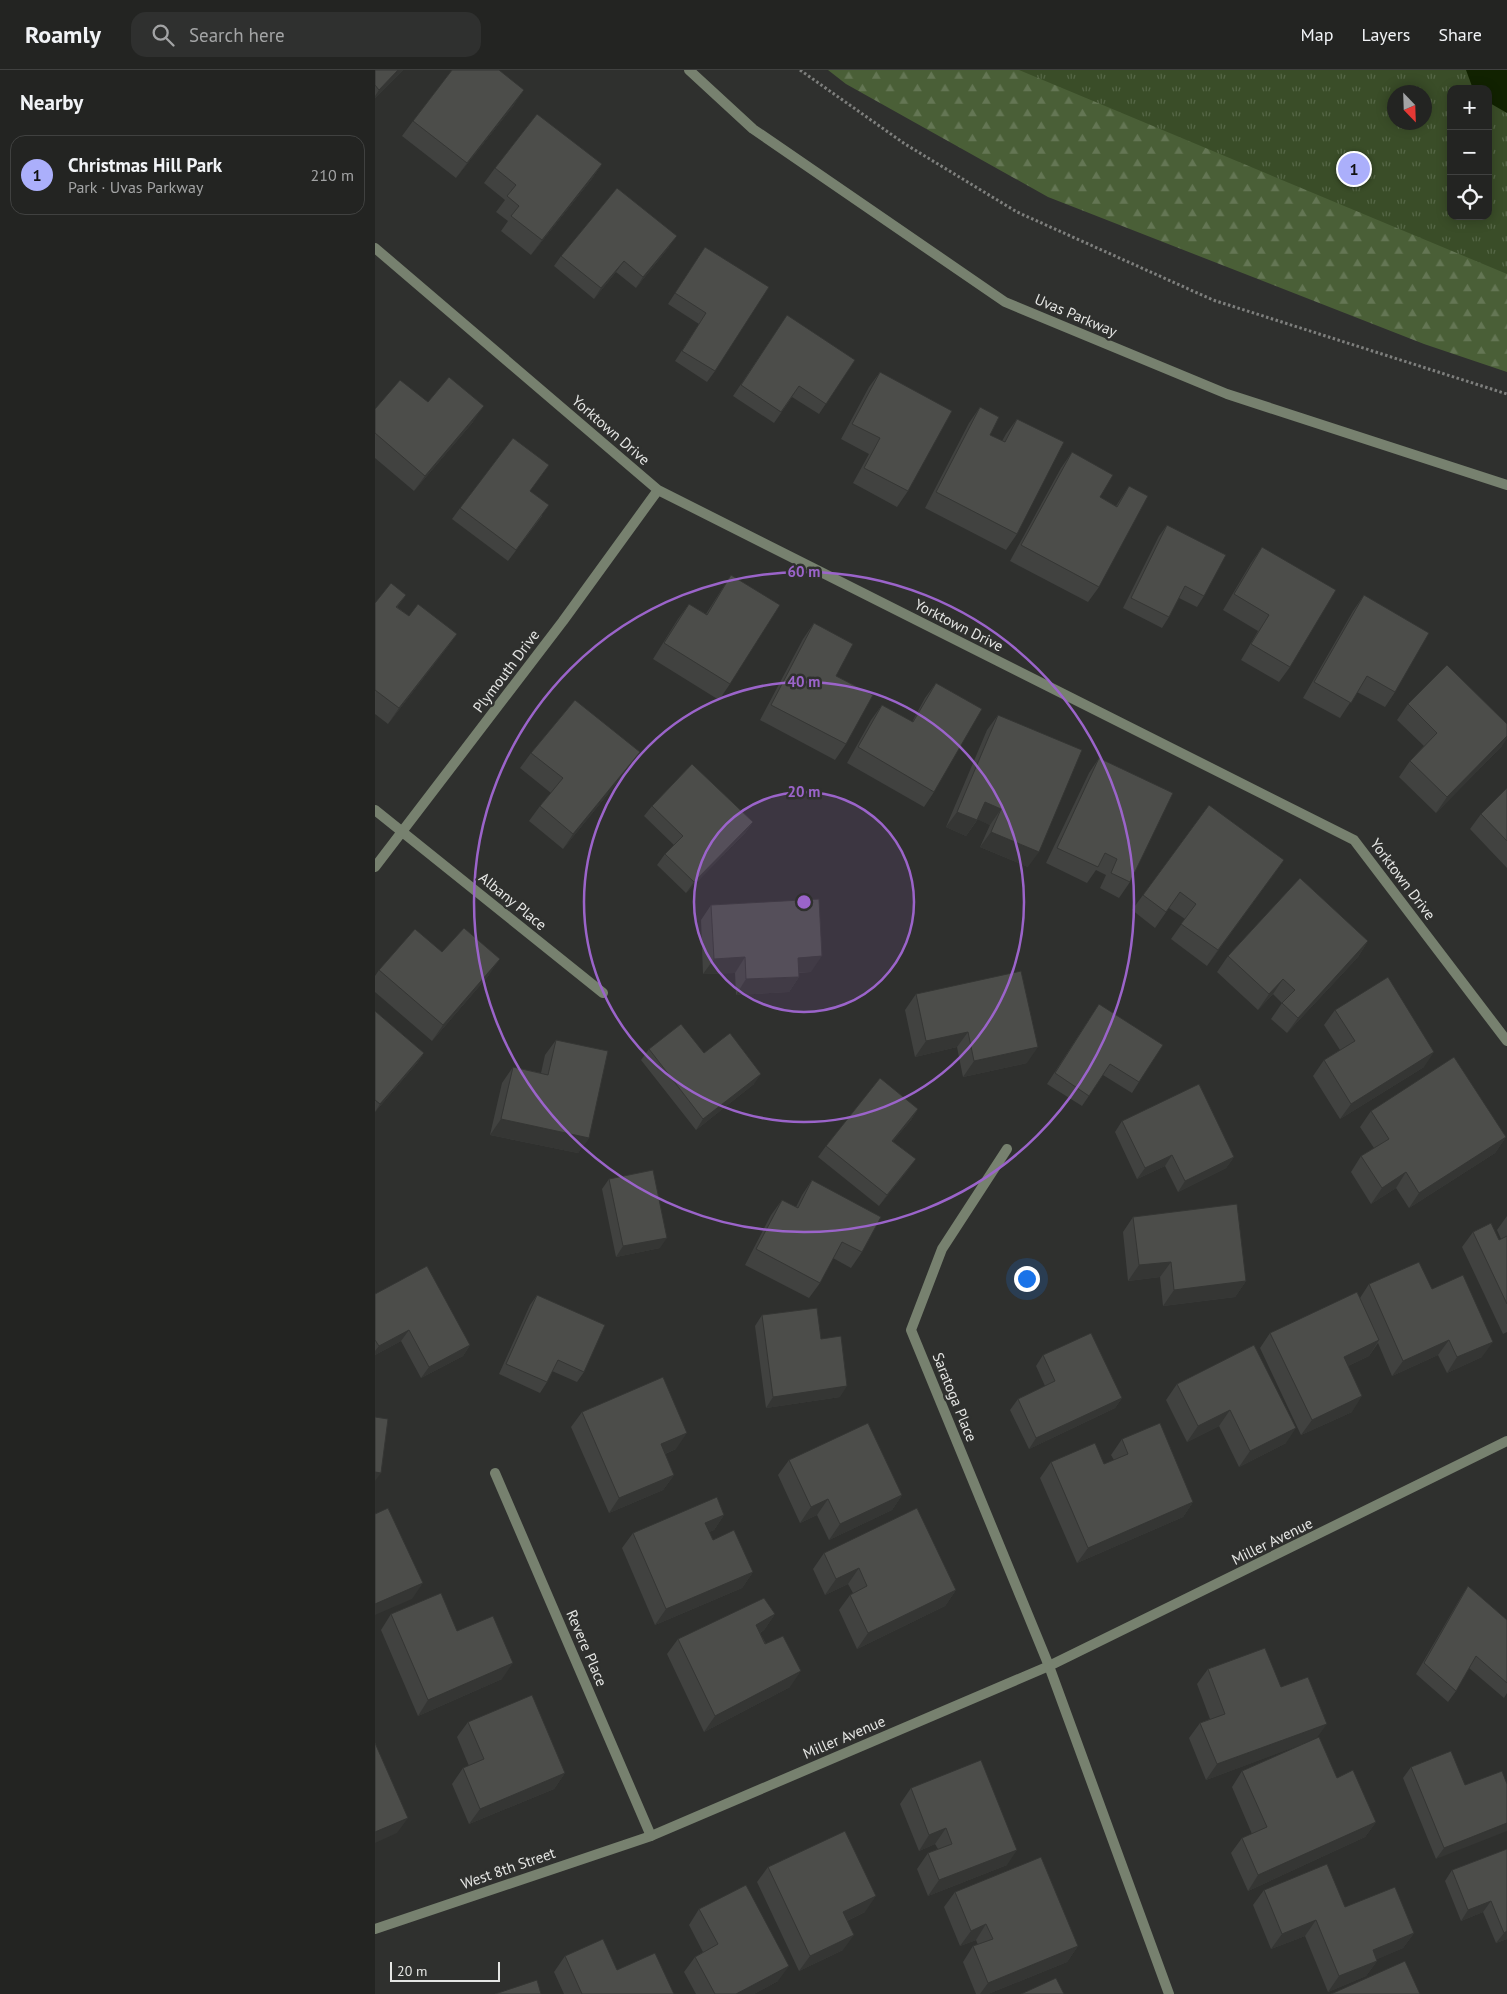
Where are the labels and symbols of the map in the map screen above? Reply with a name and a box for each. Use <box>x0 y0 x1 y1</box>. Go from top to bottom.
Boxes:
north arrow <box>1387 85 1432 130</box>
pin: 1 <box>1338 150 1370 188</box>
street label: Uvas Parkway <box>1032 289 1120 341</box>
street label: Yorktown Drive <box>568 391 654 469</box>
text: 60 m <box>788 562 820 581</box>
street label: Yorktown Drive <box>911 594 1007 656</box>
street label: Plymouth Drive <box>469 626 543 716</box>
text: 40 m <box>788 672 820 691</box>
text: 20 m <box>788 782 820 801</box>
street label: Yorktown Drive <box>1366 835 1440 923</box>
street label: Albany Place <box>475 868 551 934</box>
centre of rings <box>795 893 813 911</box>
your location <box>1014 1266 1040 1292</box>
street label: Saratoga Place <box>928 1350 982 1444</box>
street label: Miller Avenue <box>1228 1513 1316 1569</box>
street label: Revere Place <box>562 1607 612 1689</box>
street label: Miller Avenue <box>800 1711 888 1763</box>
street label: West 8th Street <box>458 1843 558 1893</box>
scale bar <box>390 1959 500 1982</box>

